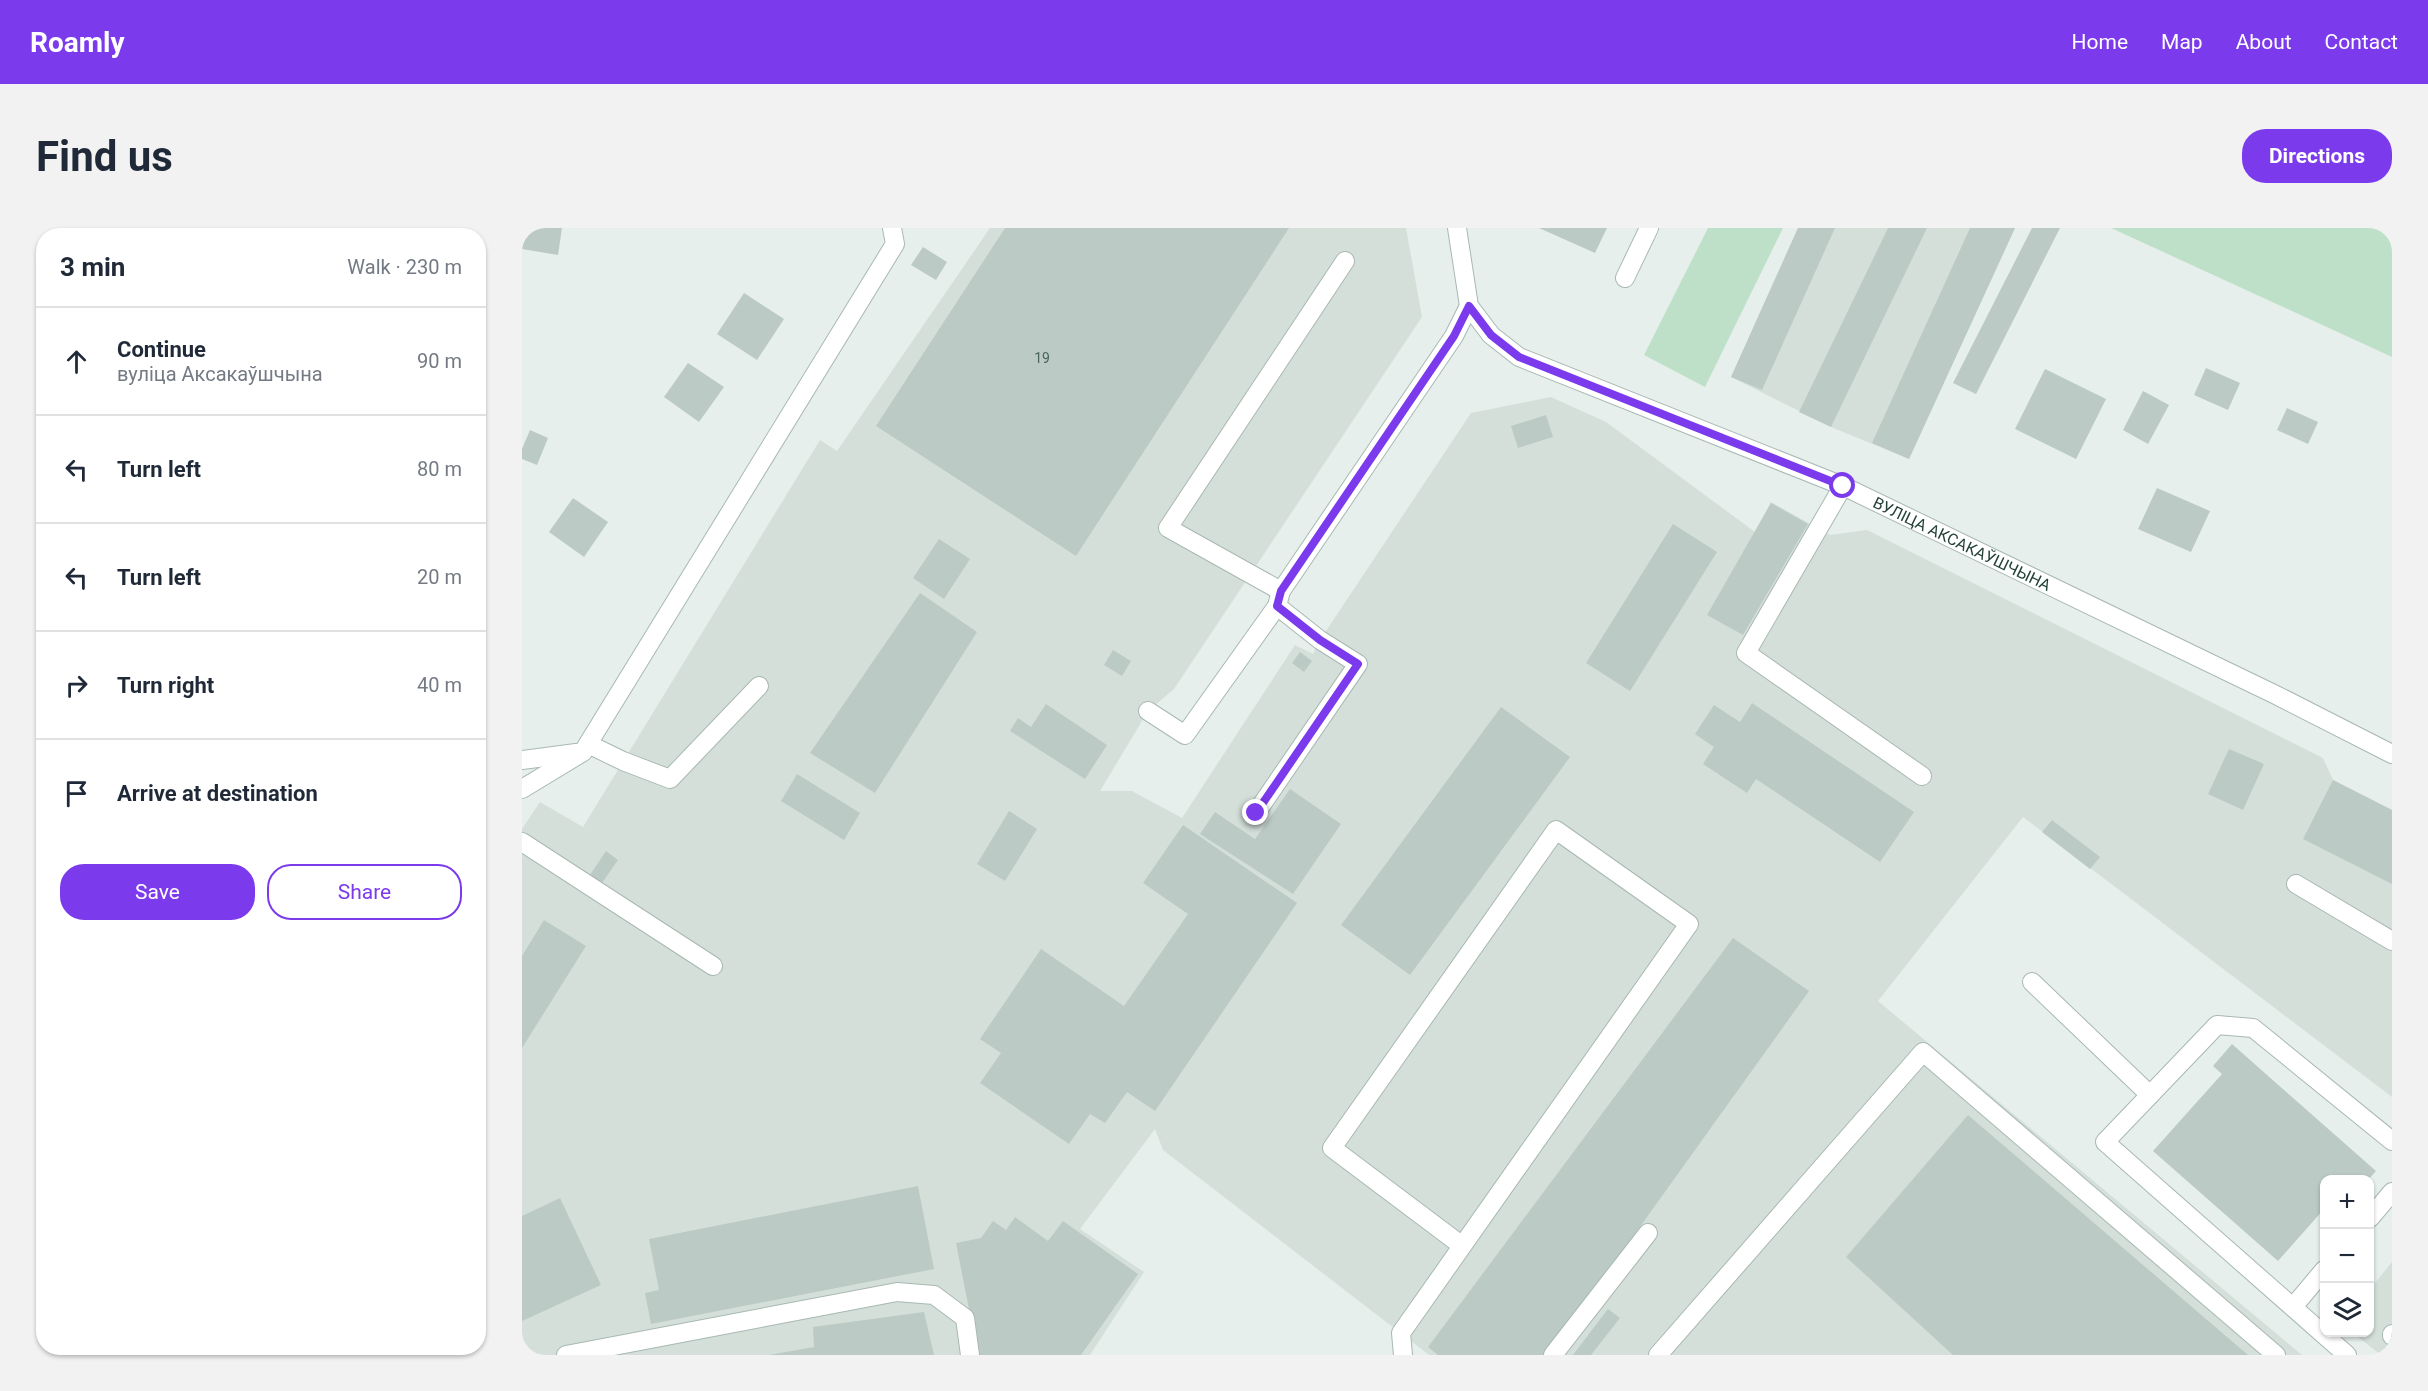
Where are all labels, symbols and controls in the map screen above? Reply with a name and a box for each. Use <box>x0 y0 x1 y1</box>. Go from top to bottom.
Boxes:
text: Roamly <box>30 26 125 59</box>
text: Home <box>2072 30 2128 54</box>
text: Map <box>2161 30 2203 54</box>
text: About <box>2236 30 2292 54</box>
text: Contact <box>2325 30 2398 54</box>
button: Directions <box>2242 129 2392 183</box>
text: Find us <box>36 132 173 181</box>
text: 3 min <box>60 252 125 282</box>
text: Walk · 230 m <box>347 255 462 279</box>
text: Continue <box>117 337 206 362</box>
icon: ahead <box>60 345 93 378</box>
text: 90 m <box>417 349 462 373</box>
house number: 19 <box>1034 350 1050 366</box>
text: вуліца Аксакаўшчына <box>117 362 323 386</box>
icon: left <box>60 453 93 486</box>
text: Turn left <box>117 457 201 482</box>
text: 80 m <box>417 457 462 481</box>
route start <box>1829 472 1855 498</box>
street label: ВУЛІЦА АКСАКАЎШЧЫНА <box>1870 493 2055 595</box>
icon: left <box>60 561 93 594</box>
text: Turn left <box>117 565 201 590</box>
text: 20 m <box>417 565 462 589</box>
icon: right <box>60 669 93 702</box>
text: Turn right <box>117 673 214 698</box>
text: 40 m <box>417 673 462 697</box>
icon: arrive <box>60 777 93 810</box>
text: Arrive at destination <box>117 781 318 806</box>
route end <box>1242 799 1268 825</box>
button: Save <box>60 864 255 920</box>
button: Share <box>267 864 462 920</box>
map controls <box>2320 1175 2374 1337</box>
button: + <box>2320 1175 2374 1229</box>
button: − <box>2320 1229 2374 1283</box>
button: layers <box>2320 1283 2374 1337</box>

